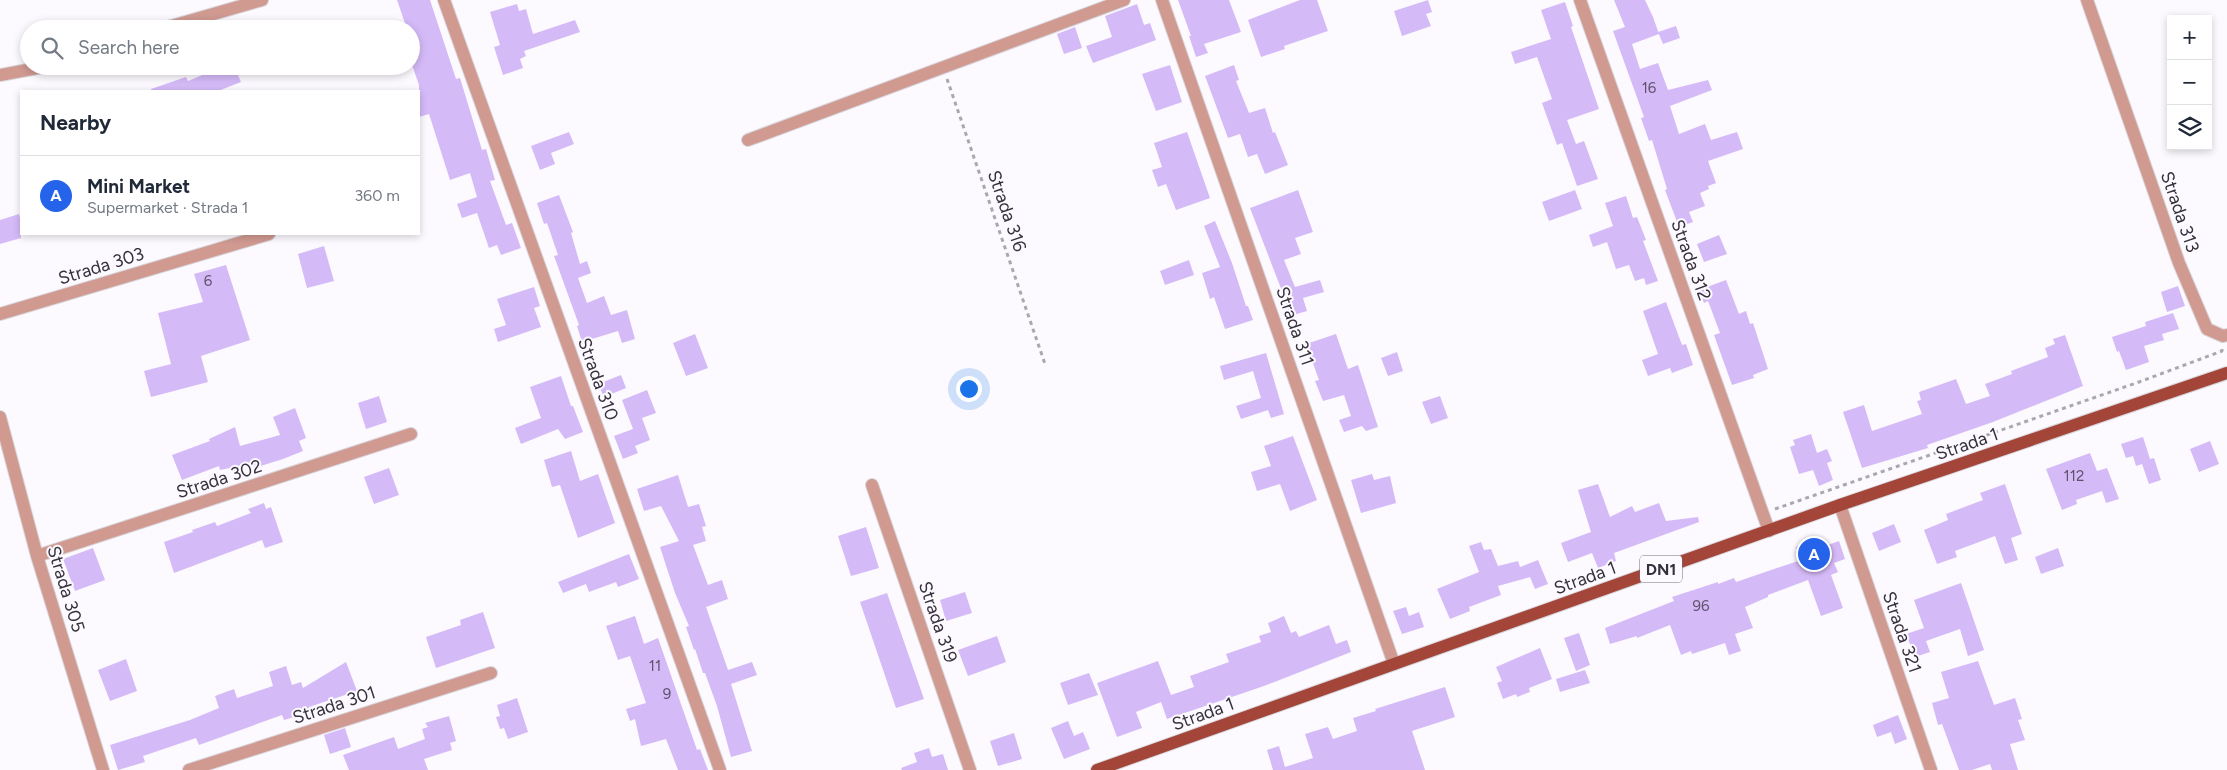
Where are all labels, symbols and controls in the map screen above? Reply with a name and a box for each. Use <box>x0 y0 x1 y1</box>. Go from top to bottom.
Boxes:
map controls <box>2167 15 2212 150</box>
button: + <box>2167 15 2212 60</box>
search box <box>20 20 420 75</box>
icon: search <box>38 34 66 62</box>
text: Search here <box>78 36 180 59</box>
button: − <box>2167 60 2212 105</box>
house number: 16 <box>1642 79 1657 97</box>
button: layers <box>2167 105 2212 150</box>
text: Nearby <box>40 110 111 135</box>
street label: Strada 316 <box>983 167 1031 255</box>
street label: Strada 313 <box>2156 169 2204 255</box>
text: Mini Market <box>87 175 190 198</box>
text: A <box>50 186 62 205</box>
text: 360 m <box>354 186 400 205</box>
text: Supermarket · Strada 1 <box>87 198 248 217</box>
street label: Strada 312 <box>1666 216 1716 304</box>
street label: Strada 303 <box>56 243 146 289</box>
house number: 6 <box>204 272 213 290</box>
street label: Strada 311 <box>1271 284 1319 368</box>
street label: Strada 310 <box>573 335 623 423</box>
your location <box>956 376 982 402</box>
street label: Strada 1 <box>1933 423 2001 465</box>
street label: Strada 302 <box>173 455 265 503</box>
house number: 112 <box>2064 467 2084 485</box>
pin: A <box>1798 535 1830 573</box>
street label: Strada 305 <box>42 543 90 635</box>
road number: DN1 <box>1640 556 1682 582</box>
street label: Strada 1 <box>1551 557 1619 599</box>
street label: Strada 319 <box>914 578 962 666</box>
street label: Strada 321 <box>1878 588 1926 676</box>
house number: 96 <box>1693 597 1710 615</box>
house number: 11 <box>649 657 661 675</box>
street label: Strada 301 <box>290 681 378 729</box>
house number: 9 <box>663 685 671 703</box>
street label: Strada 1 <box>1169 693 1237 735</box>

